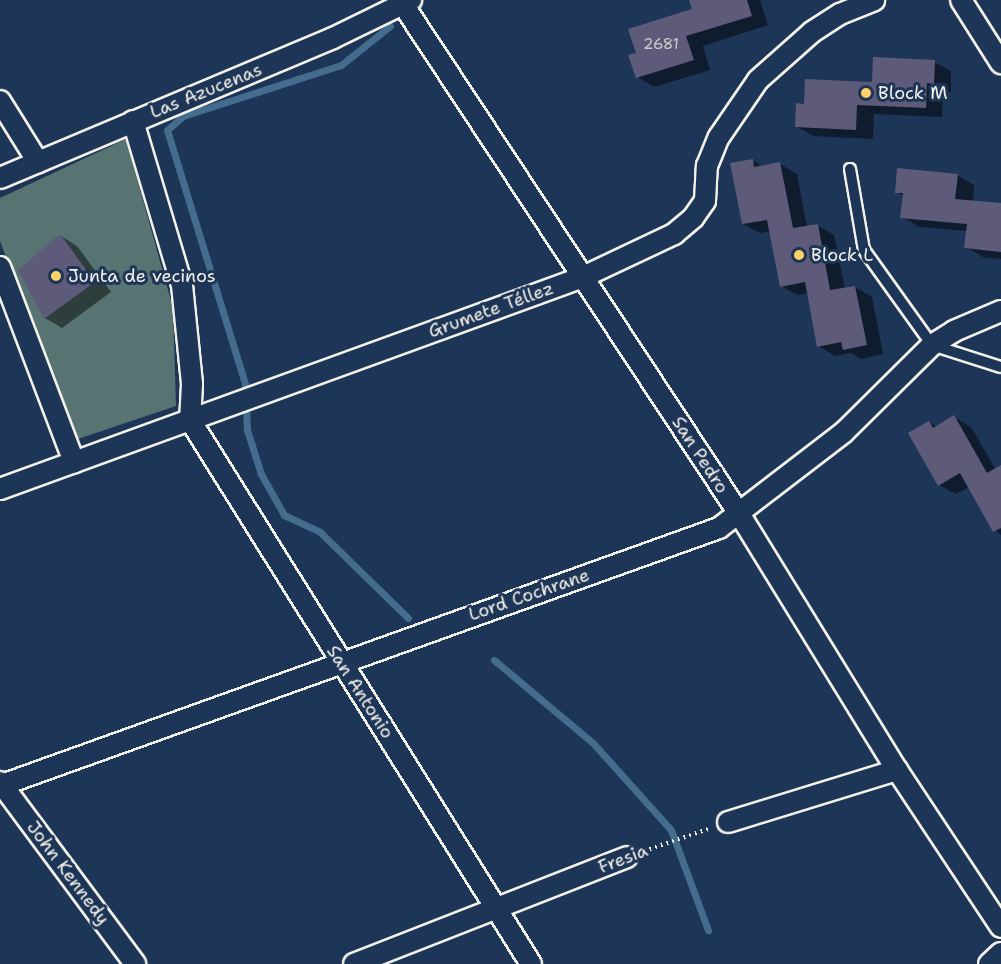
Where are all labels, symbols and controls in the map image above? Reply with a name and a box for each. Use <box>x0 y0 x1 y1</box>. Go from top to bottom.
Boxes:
house number: 2681 <box>643 36 679 54</box>
street label: Las Azucenas <box>147 59 265 123</box>
place label: Block M <box>878 82 948 104</box>
marker: Block M <box>859 86 873 100</box>
place label: Block L <box>811 244 873 266</box>
marker: Block L <box>792 248 806 262</box>
place label: Junta de vecinos <box>68 265 216 287</box>
marker: Junta de vecinos <box>49 269 63 283</box>
street label: Grumete Téllez <box>425 277 557 343</box>
street label: San Pedro <box>667 412 733 498</box>
street label: Lord Cochrane <box>466 564 592 626</box>
street label: San Antonio <box>322 641 398 743</box>
street label: John Kennedy <box>22 817 114 929</box>
street label: Fresia <box>595 840 651 878</box>

